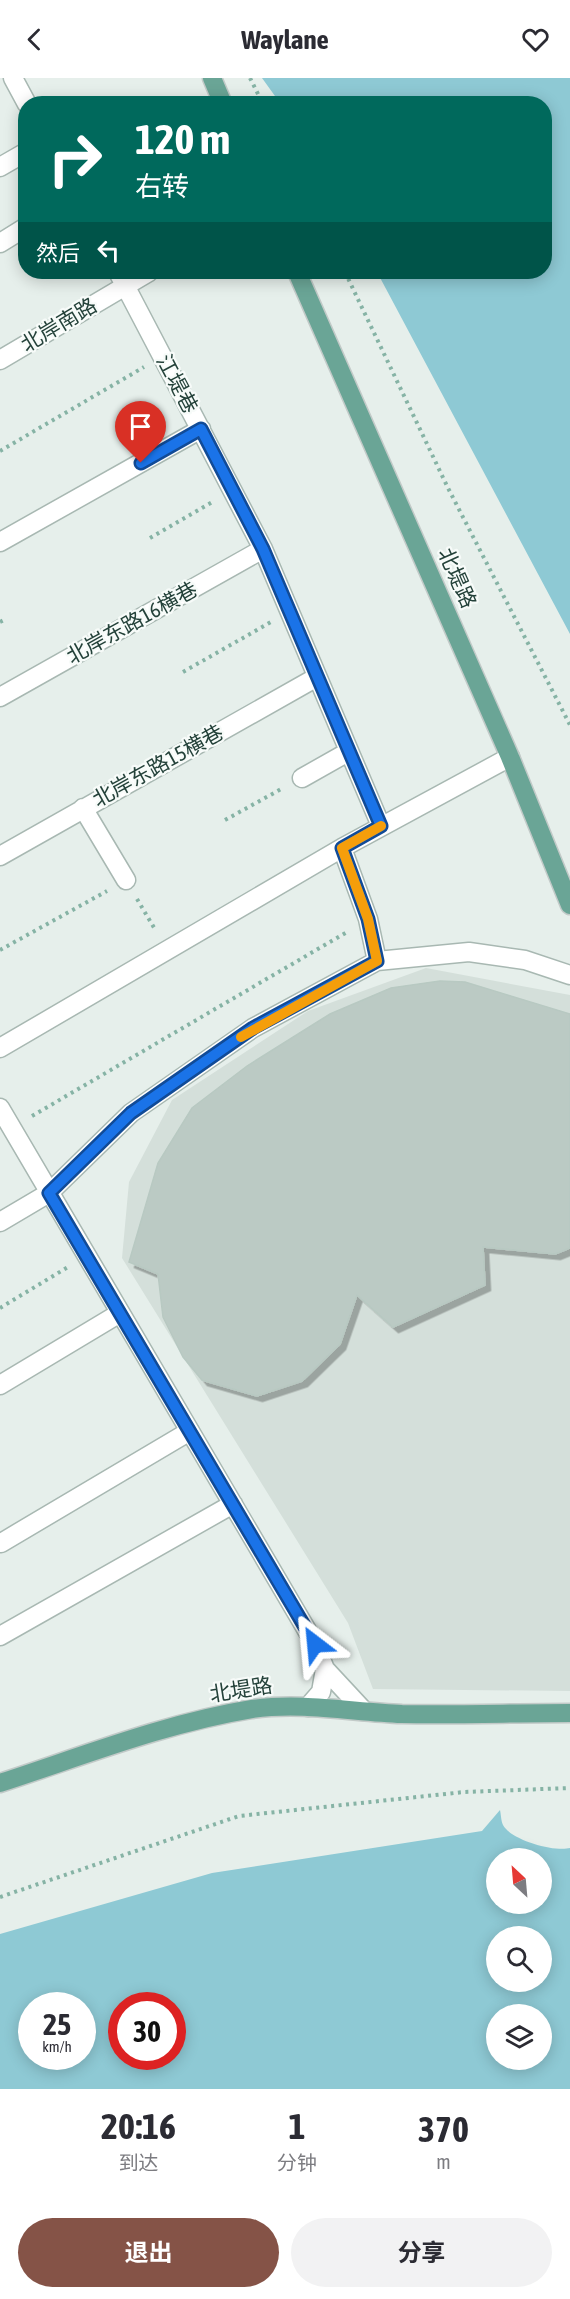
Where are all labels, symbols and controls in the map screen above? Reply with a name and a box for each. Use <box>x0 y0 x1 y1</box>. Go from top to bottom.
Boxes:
icon: back <box>18 23 51 56</box>
icon: heart <box>519 23 552 56</box>
text: Waylane <box>241 24 329 55</box>
text: 120 m <box>135 115 230 163</box>
icon: right <box>36 120 114 198</box>
text: 右转 <box>135 171 189 202</box>
icon: left <box>92 234 125 267</box>
text: 然后 <box>36 240 80 266</box>
street label: 北岸南路 <box>16 292 101 356</box>
street label: 江堤巷 <box>152 350 203 417</box>
pin <box>115 401 166 463</box>
icon: arrive <box>124 410 157 443</box>
street label: 北堤路 <box>434 544 482 611</box>
street label: 北岸东路16横巷 <box>62 576 201 668</box>
street label: 北岸东路15横巷 <box>88 719 227 811</box>
position arrow <box>283 1612 347 1676</box>
street label: 北堤路 <box>208 1672 274 1706</box>
north arrow <box>486 1848 552 1914</box>
map controls <box>486 1848 552 2070</box>
button: search <box>486 1926 552 1992</box>
speed limit sign: 30 <box>108 1992 186 2070</box>
button: layers <box>486 2004 552 2070</box>
text: 25 <box>43 2007 71 2041</box>
text: km/h <box>42 2038 72 2055</box>
text: 20:16 <box>101 2105 176 2147</box>
text: 1 <box>289 2105 305 2147</box>
text: 370 <box>418 2108 469 2150</box>
text: m <box>436 2150 451 2173</box>
text: 到达 <box>119 2151 159 2174</box>
text: 分钟 <box>277 2151 317 2174</box>
button: 退出 <box>18 2218 279 2287</box>
button: 分享 <box>291 2218 552 2287</box>

